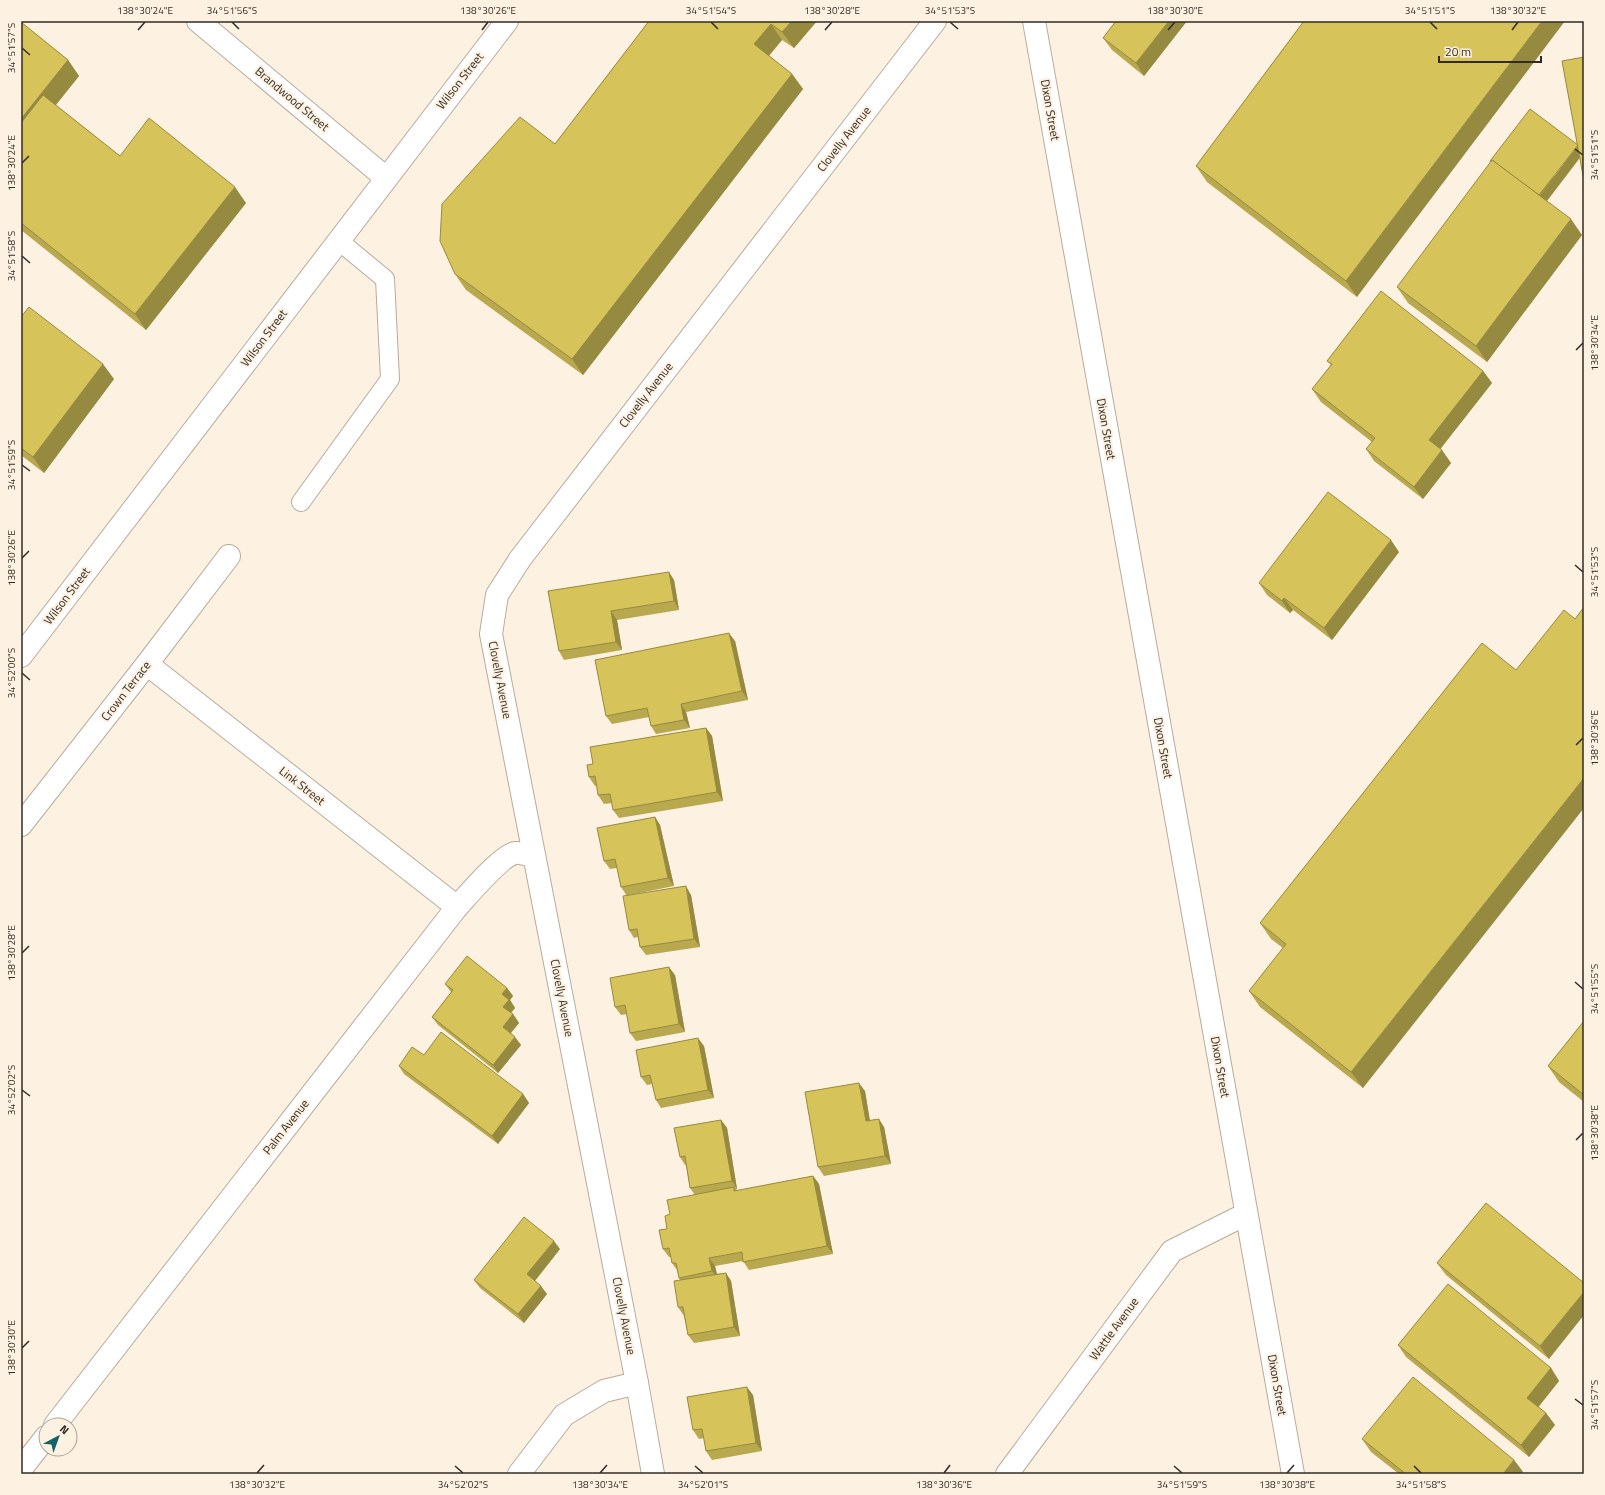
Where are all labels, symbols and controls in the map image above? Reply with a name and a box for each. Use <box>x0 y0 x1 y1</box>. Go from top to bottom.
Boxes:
text: 138°30'24"E <box>117 3 174 18</box>
text: 34°51'56"S <box>207 3 257 18</box>
text: 138°30'26"E <box>460 3 517 18</box>
text: 34°51'54"S <box>686 3 736 18</box>
text: 138°30'28"E <box>804 3 861 18</box>
text: 34°51'53"S <box>925 3 975 18</box>
text: 138°30'30"E <box>1147 3 1204 18</box>
text: 34°51'51"S <box>1405 3 1455 18</box>
text: 138°30'32"E <box>1490 3 1547 18</box>
text: 34°51'57"S <box>4 23 19 73</box>
scale bar <box>1439 38 1541 64</box>
text: 20 m <box>1445 42 1471 61</box>
street label: Wilson Street <box>431 47 488 113</box>
street label: Brandwood Street <box>251 62 334 136</box>
street label: Dixon Street <box>1036 78 1065 143</box>
street label: Clovelly Avenue <box>812 102 875 176</box>
text: 34°51'51"S <box>1587 130 1602 180</box>
text: 138°30'24"E <box>4 134 19 191</box>
text: 34°51'58"S <box>4 231 19 281</box>
street label: Wilson Street <box>236 304 292 371</box>
text: 138°30'34"E <box>1587 314 1602 371</box>
street label: Clovelly Avenue <box>614 358 677 432</box>
street label: Dixon Street <box>1092 397 1121 462</box>
text: 34°51'59"S <box>4 440 19 490</box>
text: 138°30'26"E <box>4 529 19 586</box>
text: 34°51'53"S <box>1587 547 1602 597</box>
street label: Wilson Street <box>39 562 95 629</box>
street label: Clovelly Avenue <box>484 639 517 720</box>
text: 34°52'00"S <box>4 648 19 698</box>
street label: Crown Terrace <box>96 657 155 725</box>
text: 138°30'36"E <box>1587 709 1602 766</box>
street label: Dixon Street <box>1149 716 1178 781</box>
street label: Link Street <box>275 761 330 810</box>
text: 138°30'28"E <box>4 924 19 981</box>
street label: Clovelly Avenue <box>546 957 579 1038</box>
text: 34°51'55"S <box>1587 964 1602 1014</box>
street label: Dixon Street <box>1206 1035 1235 1100</box>
text: 34°52'02"S <box>4 1065 19 1115</box>
street label: Palm Avenue <box>258 1095 313 1159</box>
text: 138°30'38"E <box>1587 1104 1602 1161</box>
street label: Clovelly Avenue <box>608 1275 641 1356</box>
street label: Wattle Avenue <box>1084 1293 1143 1364</box>
text: 138°30'30"E <box>4 1319 19 1376</box>
street label: Dixon Street <box>1263 1353 1292 1418</box>
text: 34°51'57"S <box>1587 1380 1602 1430</box>
north arrow <box>38 1417 78 1457</box>
text: N <box>56 1421 73 1438</box>
text: 138°30'32"E <box>229 1477 286 1492</box>
text: 34°52'02"S <box>438 1477 488 1492</box>
text: 138°30'34"E <box>572 1477 629 1492</box>
text: 34°52'01"S <box>678 1477 728 1492</box>
text: 138°30'36"E <box>916 1477 973 1492</box>
text: 34°51'59"S <box>1157 1477 1207 1492</box>
text: 138°30'38"E <box>1259 1477 1316 1492</box>
text: 34°51'58"S <box>1396 1477 1446 1492</box>

